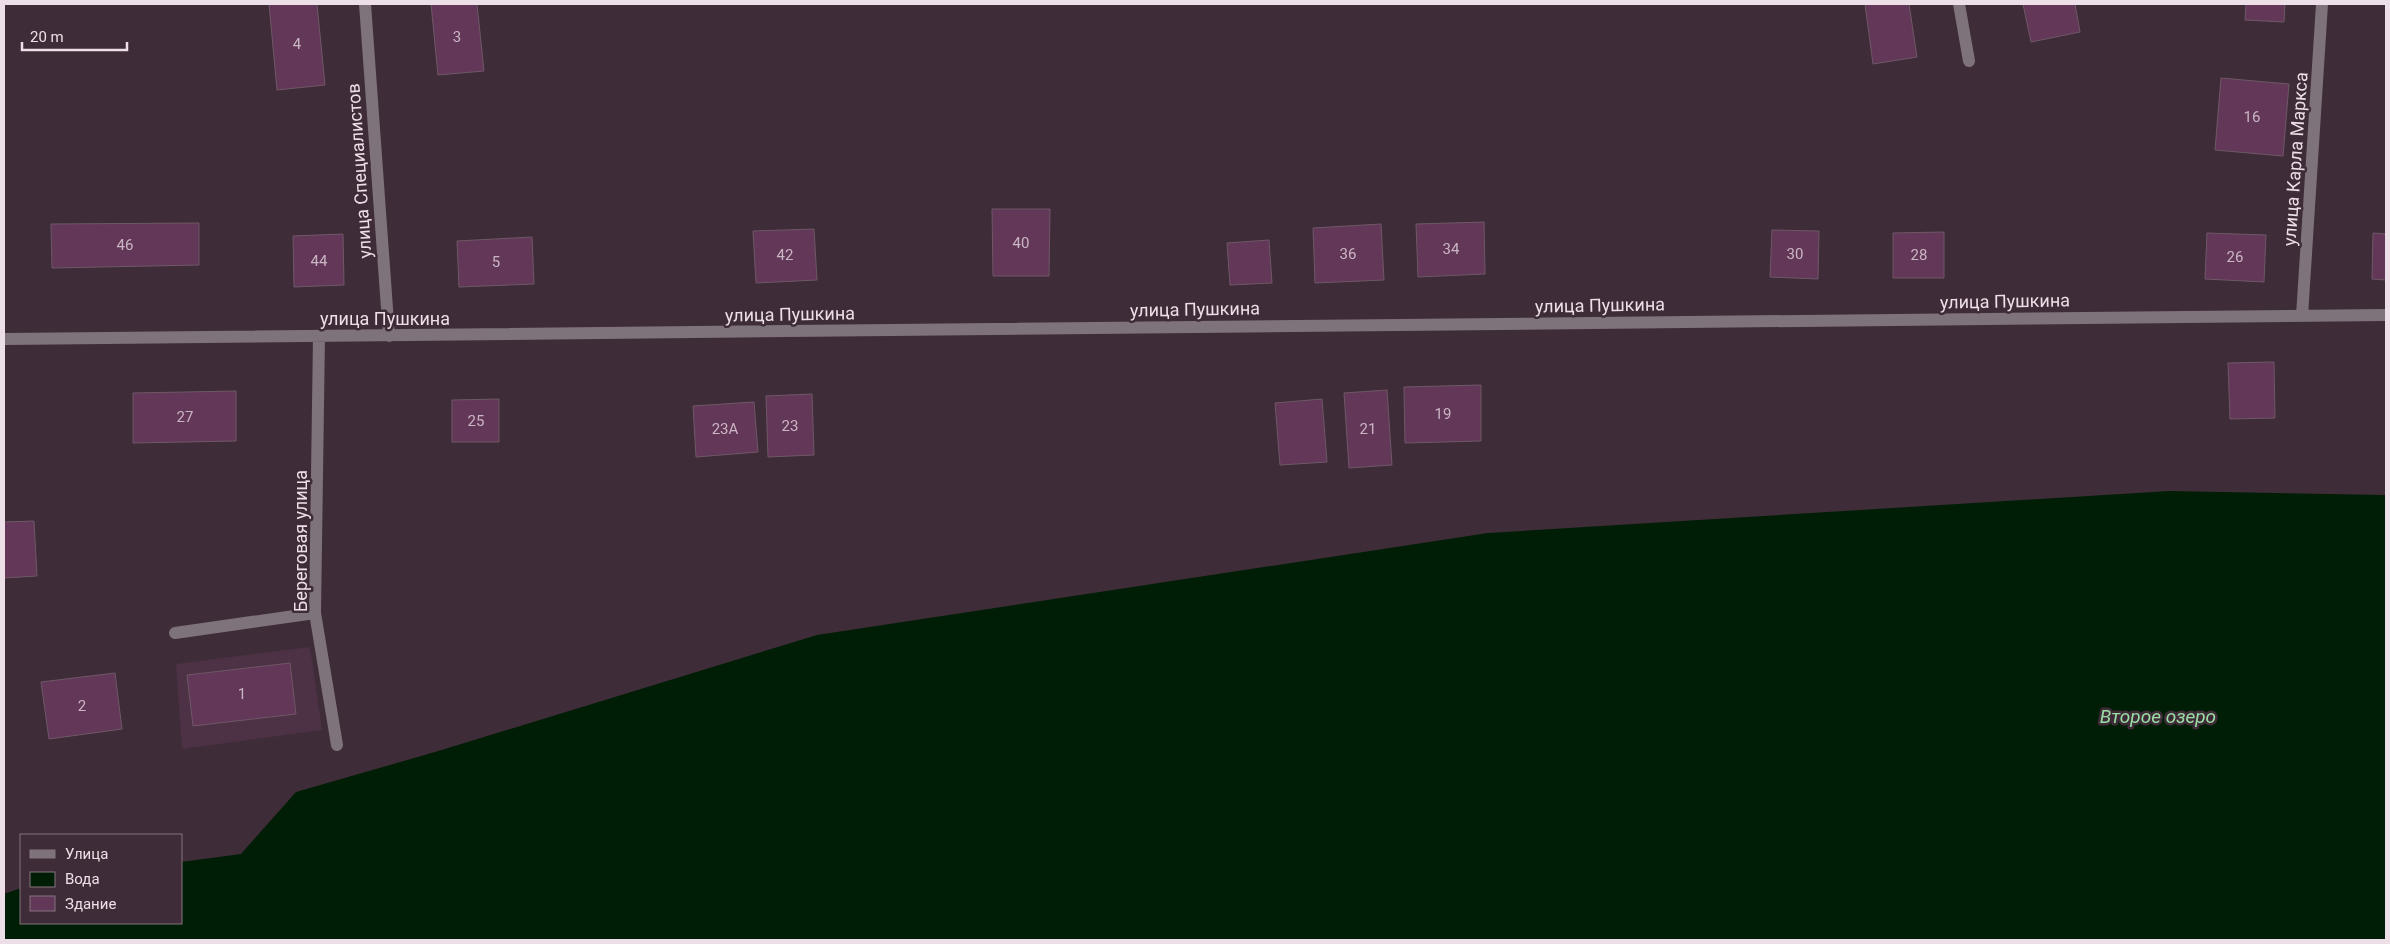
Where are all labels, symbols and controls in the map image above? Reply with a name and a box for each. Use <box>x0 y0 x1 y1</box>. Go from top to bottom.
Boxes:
scale bar <box>22 20 128 52</box>
text: 20 m <box>30 28 64 46</box>
house number: 3 <box>453 28 461 46</box>
house number: 4 <box>293 35 302 53</box>
street label: улица Карла Маркса <box>2278 71 2312 247</box>
street label: улица Специалистов <box>342 83 376 259</box>
house number: 16 <box>2244 108 2260 126</box>
house number: 40 <box>1013 234 1029 252</box>
house number: 46 <box>117 236 133 254</box>
house number: 34 <box>1443 240 1460 258</box>
house number: 36 <box>1340 245 1356 263</box>
house number: 30 <box>1787 245 1803 263</box>
house number: 42 <box>777 246 793 264</box>
house number: 28 <box>1911 246 1927 264</box>
house number: 26 <box>2227 248 2243 266</box>
house number: 44 <box>311 252 328 270</box>
house number: 5 <box>492 253 500 271</box>
street label: улица Пушкина <box>1940 289 2070 313</box>
street label: улица Пушкина <box>1535 293 1665 317</box>
street label: улица Пушкина <box>1130 297 1260 321</box>
street label: улица Пушкина <box>725 302 855 326</box>
street label: улица Пушкина <box>320 308 450 329</box>
house number: 19 <box>1435 405 1451 423</box>
house number: 27 <box>177 408 193 426</box>
house number: 25 <box>468 412 484 430</box>
house number: 23 <box>782 417 798 435</box>
house number: 23А <box>712 420 739 438</box>
house number: 21 <box>1360 420 1376 438</box>
street label: Береговая улица <box>290 470 311 612</box>
house number: 1 <box>238 685 246 703</box>
house number: 2 <box>78 697 86 715</box>
water label: Второе озеро <box>2100 705 2216 728</box>
legend <box>20 834 182 924</box>
text: Улица <box>65 845 108 863</box>
text: Вода <box>65 870 100 888</box>
text: Здание <box>65 895 116 913</box>

